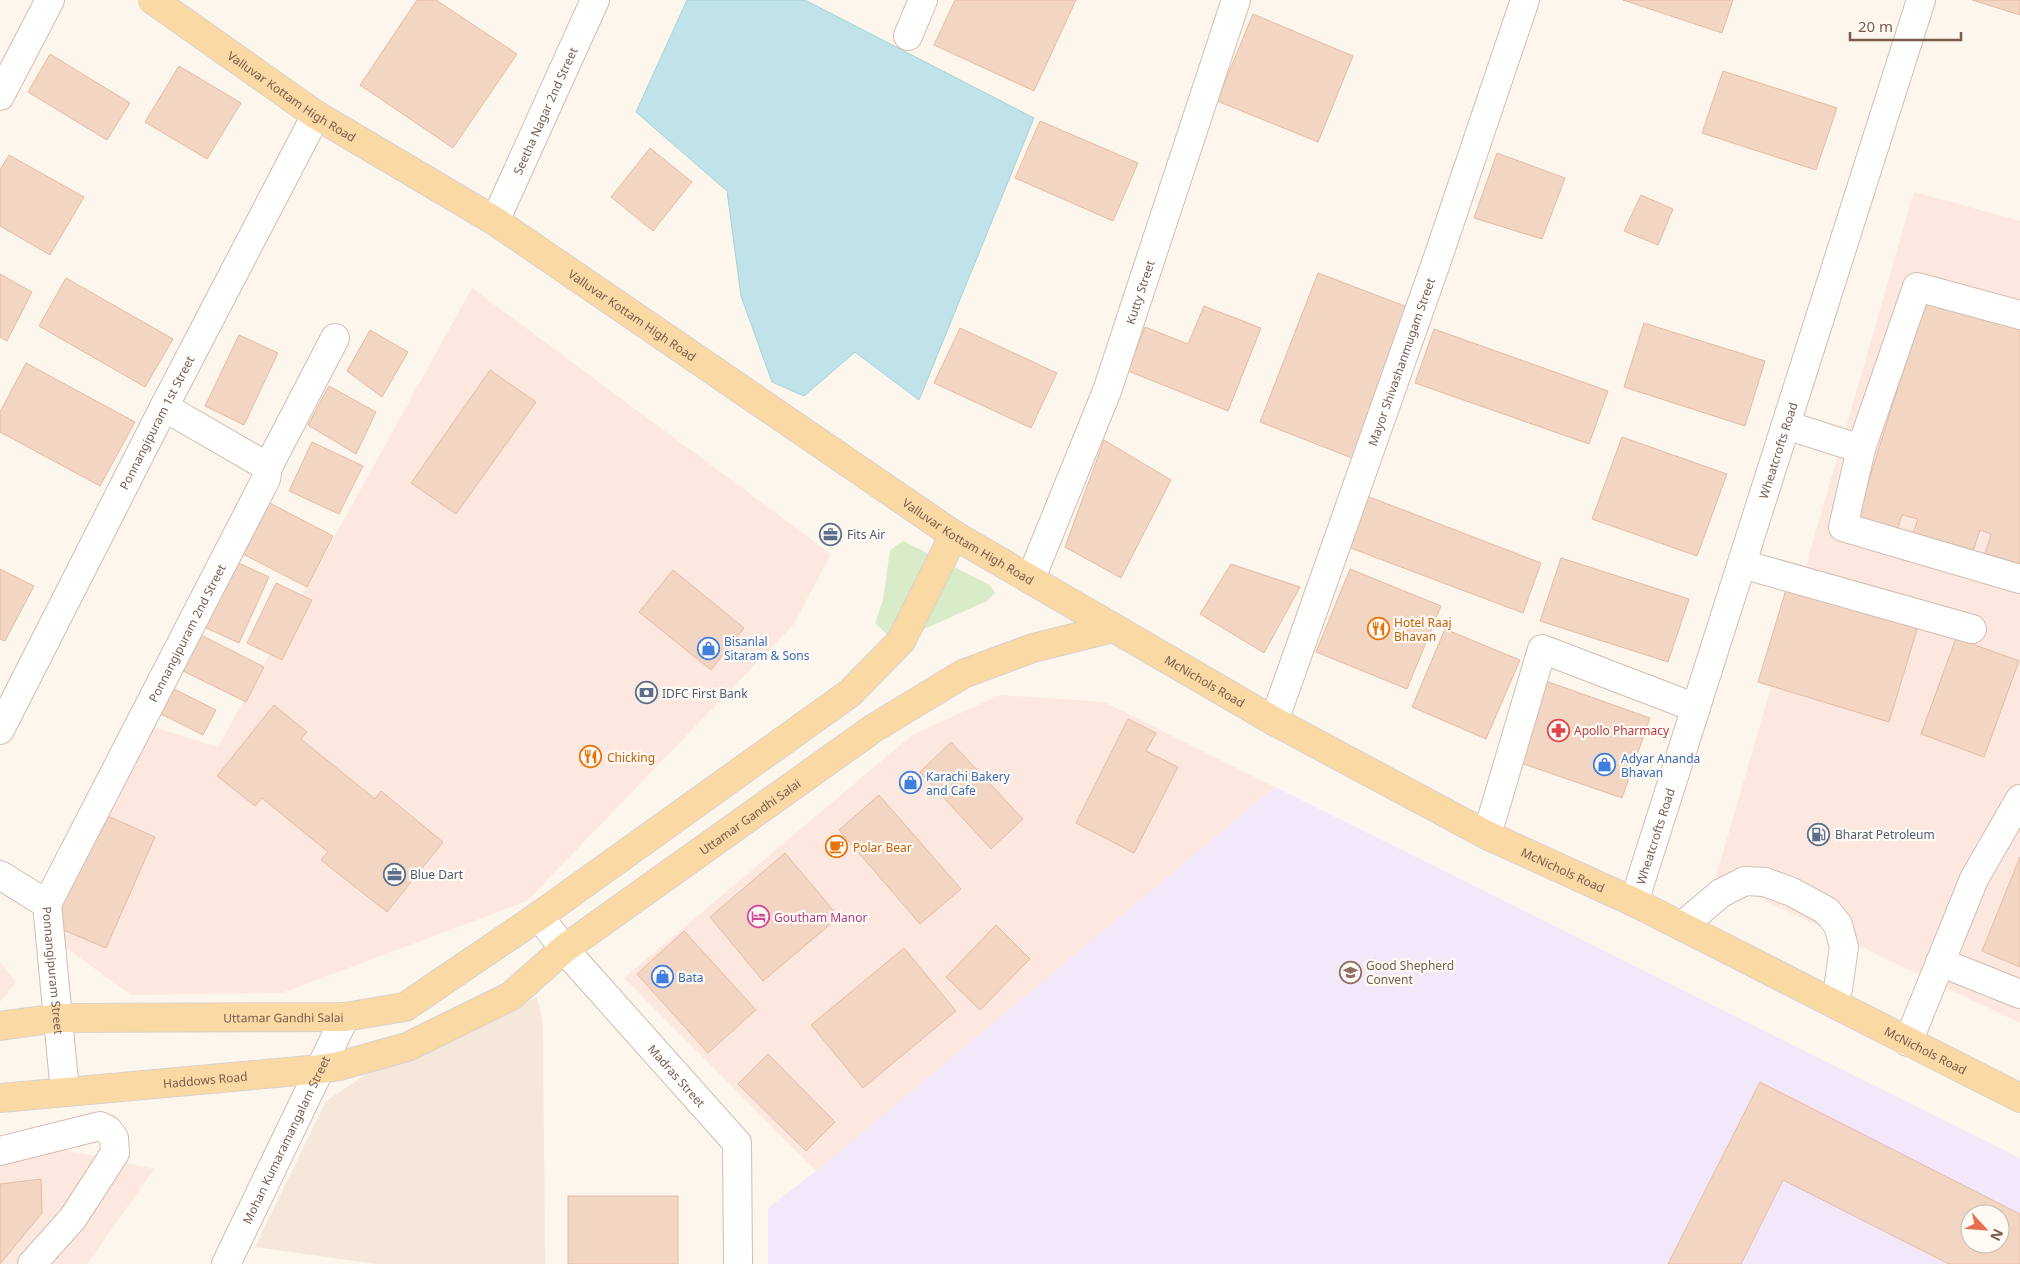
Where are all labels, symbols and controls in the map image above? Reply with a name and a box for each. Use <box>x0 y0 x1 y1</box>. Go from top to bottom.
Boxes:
scale bar <box>1850 10 1961 42</box>
text: 20 m <box>1858 16 1893 36</box>
street label: Seetha Nagar 2nd Street <box>509 44 581 177</box>
street label: Valluvar Kottam High Road <box>224 47 359 145</box>
street label: Kutty Street <box>1121 257 1158 326</box>
street label: Valluvar Kottam High Road <box>565 265 700 365</box>
street label: Mayor Shivashanmugam Street <box>1364 275 1439 448</box>
street label: Ponnangipuram 1st Street <box>115 352 198 492</box>
street label: Wheatcrofts Road <box>1754 400 1801 501</box>
street label: Valluvar Kottam High Road <box>899 494 1037 588</box>
office icon: Fits Air <box>819 522 843 546</box>
place label: Fits Air <box>847 526 885 543</box>
street label: Ponnangipuram 2nd Street <box>144 560 230 705</box>
place label: Hotel Raaj Bhavan <box>1394 614 1452 645</box>
restaurant icon: Hotel Raaj Bhavan <box>1366 617 1390 641</box>
place label: Bisanlal Sitaram & Sons <box>724 633 810 664</box>
shop icon: Bisanlal Sitaram & Sons <box>696 636 720 660</box>
street label: McNichols Road <box>1162 651 1248 711</box>
bank icon: IDFC First Bank <box>634 681 658 705</box>
place label: IDFC First Bank <box>662 685 748 702</box>
pharmacy icon: Apollo Pharmacy <box>1546 718 1570 742</box>
place label: Apollo Pharmacy <box>1574 722 1670 739</box>
restaurant icon: Chicking <box>579 745 603 769</box>
place label: Chicking <box>607 749 655 766</box>
place label: Adyar Ananda Bhavan <box>1621 750 1700 781</box>
shop icon: Adyar Ananda Bhavan <box>1593 753 1617 777</box>
place label: Karachi Bakery and Cafe <box>926 768 1011 799</box>
shop icon: Karachi Bakery and Cafe <box>898 771 922 795</box>
street label: Uttamar Gandhi Salai <box>696 775 804 858</box>
street label: Wheatcrofts Road <box>1632 786 1678 887</box>
fuel station icon: Bharat Petroleum <box>1807 822 1831 846</box>
place label: Bharat Petroleum <box>1835 826 1935 843</box>
cafe icon: Polar Bear <box>825 835 849 859</box>
place label: Polar Bear <box>853 839 912 856</box>
street label: McNichols Road <box>1519 843 1608 896</box>
office icon: Blue Dart <box>382 862 406 886</box>
place label: Blue Dart <box>410 866 464 883</box>
hotel icon: Goutham Manor <box>746 905 770 929</box>
street label: Ponnangipuram Street <box>39 906 68 1036</box>
place label: Goutham Manor <box>774 909 868 926</box>
place label: Good Shepherd Convent <box>1366 957 1454 988</box>
school or university icon: Good Shepherd Convent <box>1338 960 1362 984</box>
shop icon: Bata <box>650 965 674 989</box>
place label: Bata <box>678 969 704 986</box>
street label: Uttamar Gandhi Salai <box>223 1009 344 1026</box>
street label: McNichols Road <box>1882 1022 1970 1078</box>
street label: Madras Street <box>644 1040 710 1111</box>
street label: Mohan Kumaramangalam Street <box>238 1052 334 1226</box>
street label: Haddows Road <box>162 1067 248 1092</box>
north arrow <box>1960 1204 2010 1254</box>
text: N <box>1986 1226 2008 1244</box>

